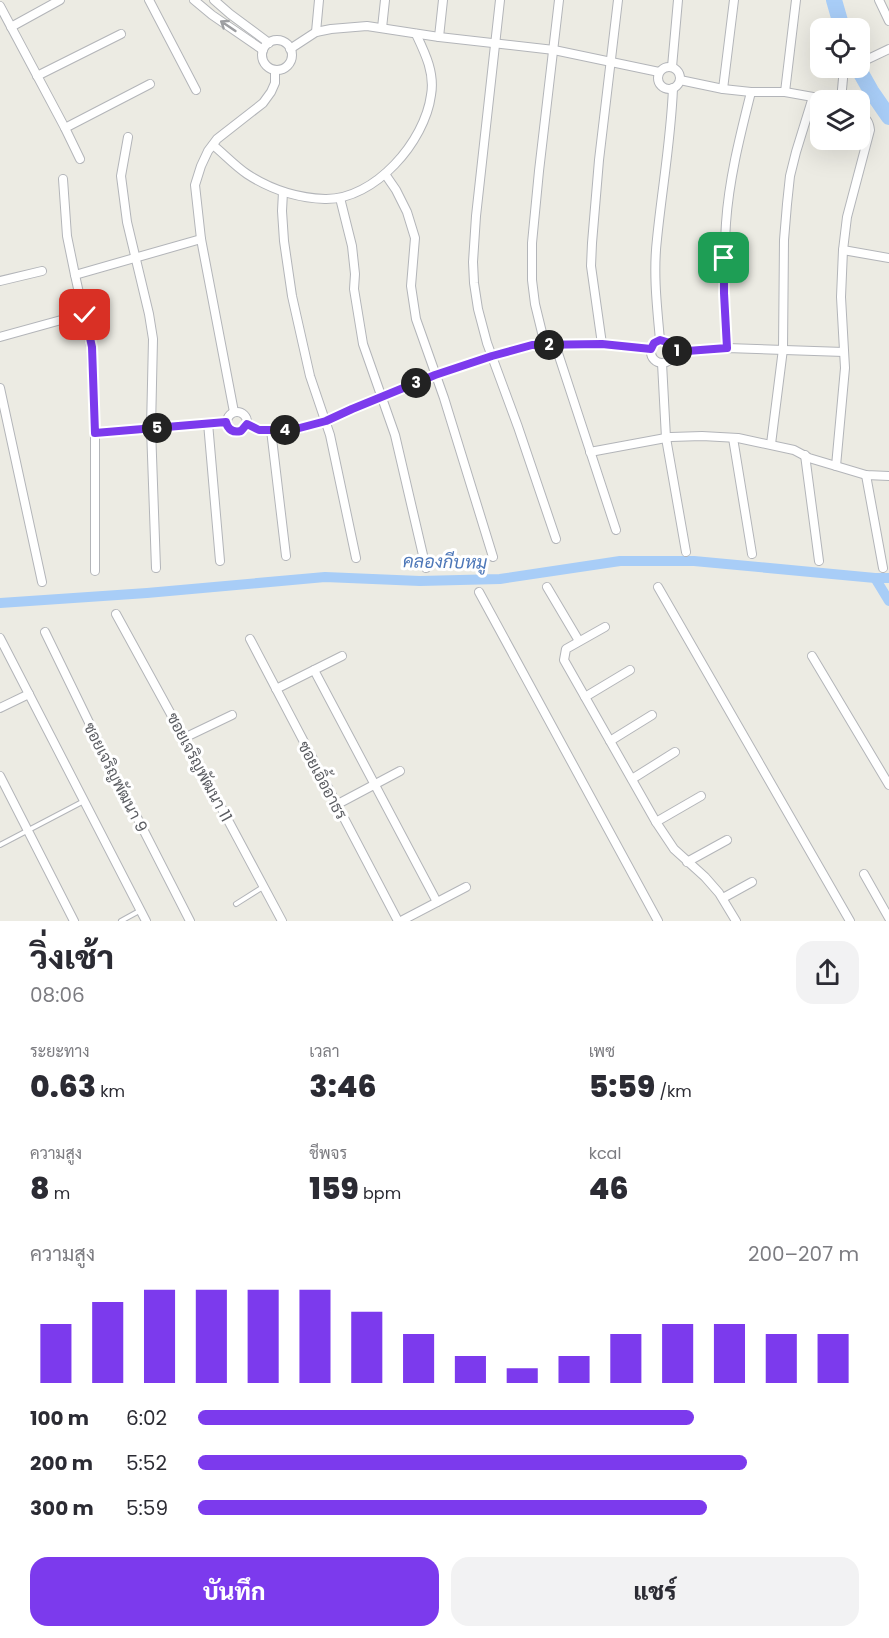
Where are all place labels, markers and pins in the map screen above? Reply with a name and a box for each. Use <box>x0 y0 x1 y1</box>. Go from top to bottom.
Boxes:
pin <box>698 232 749 283</box>
pin <box>59 289 110 340</box>
pin: 2 <box>534 330 564 360</box>
pin: 1 <box>662 336 692 366</box>
pin: 3 <box>401 368 431 398</box>
pin: 5 <box>142 413 172 443</box>
pin: 4 <box>270 415 300 445</box>

